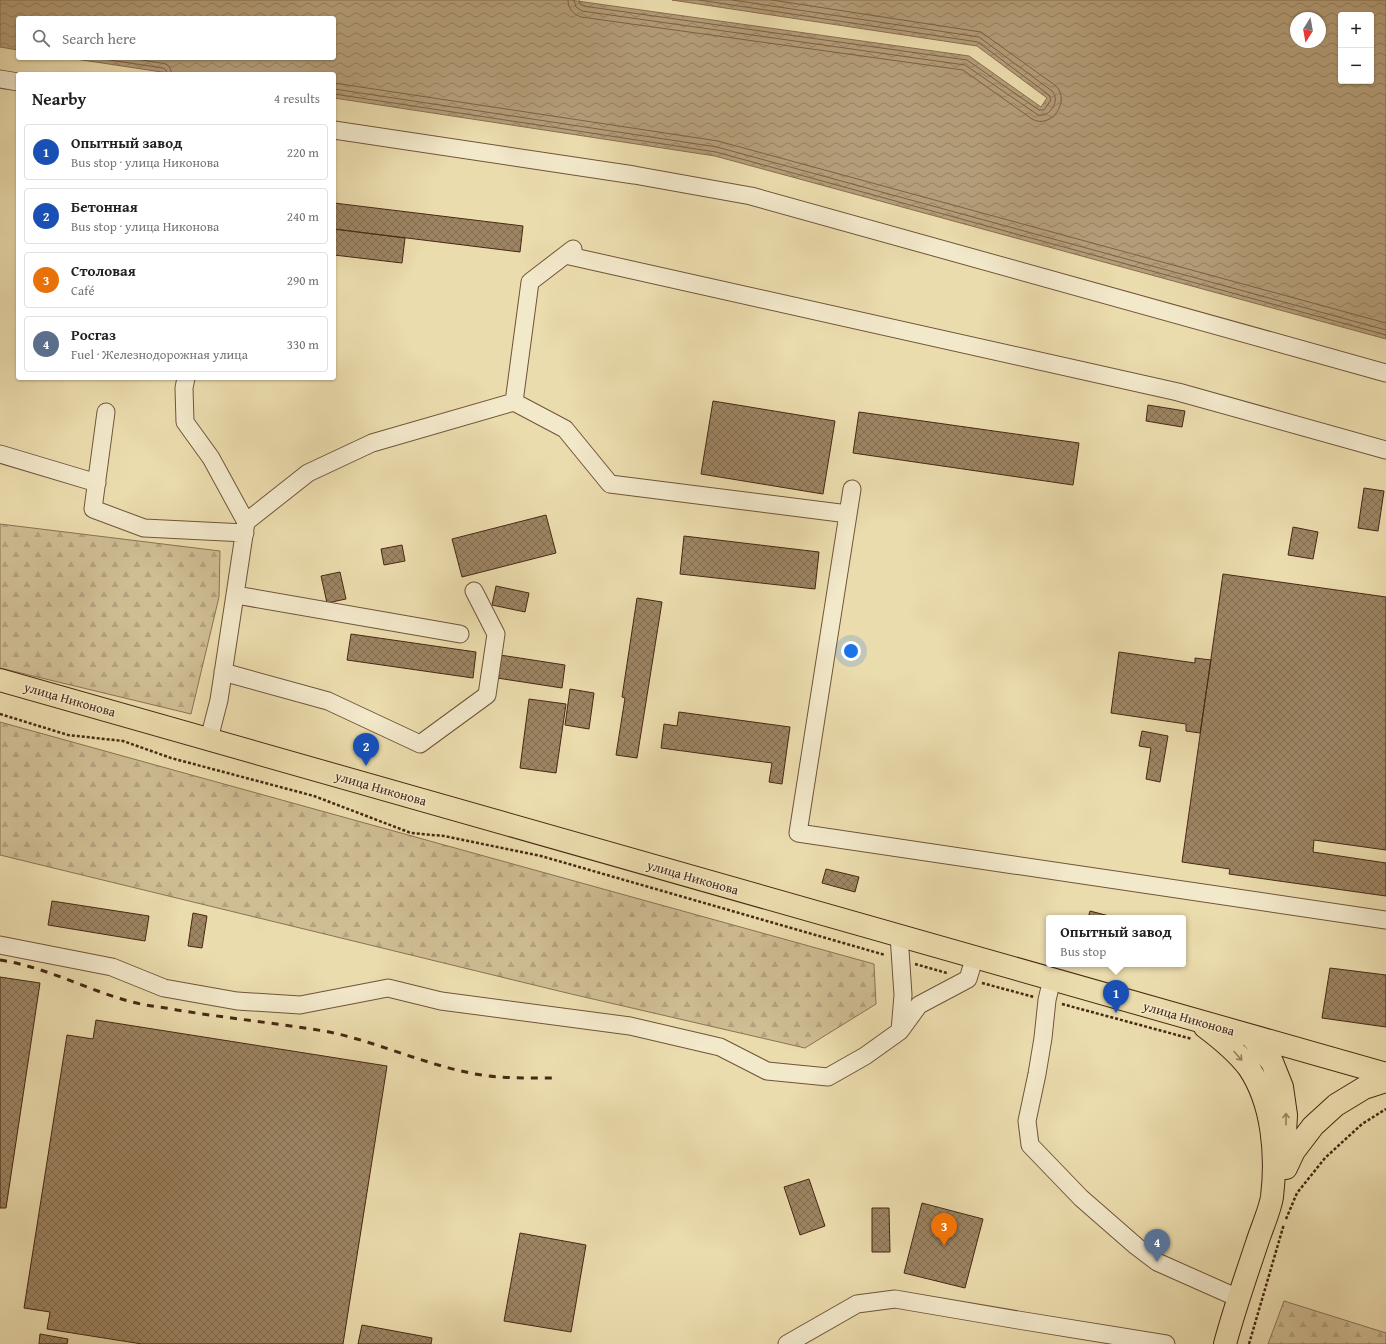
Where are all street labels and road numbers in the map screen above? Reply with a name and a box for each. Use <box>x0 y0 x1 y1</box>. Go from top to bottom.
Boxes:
street label: улица Никонова <box>21 677 119 722</box>
street label: улица Никонова <box>332 766 430 811</box>
street label: улица Никонова <box>644 855 742 900</box>
street label: улица Никонова <box>1140 996 1238 1041</box>

